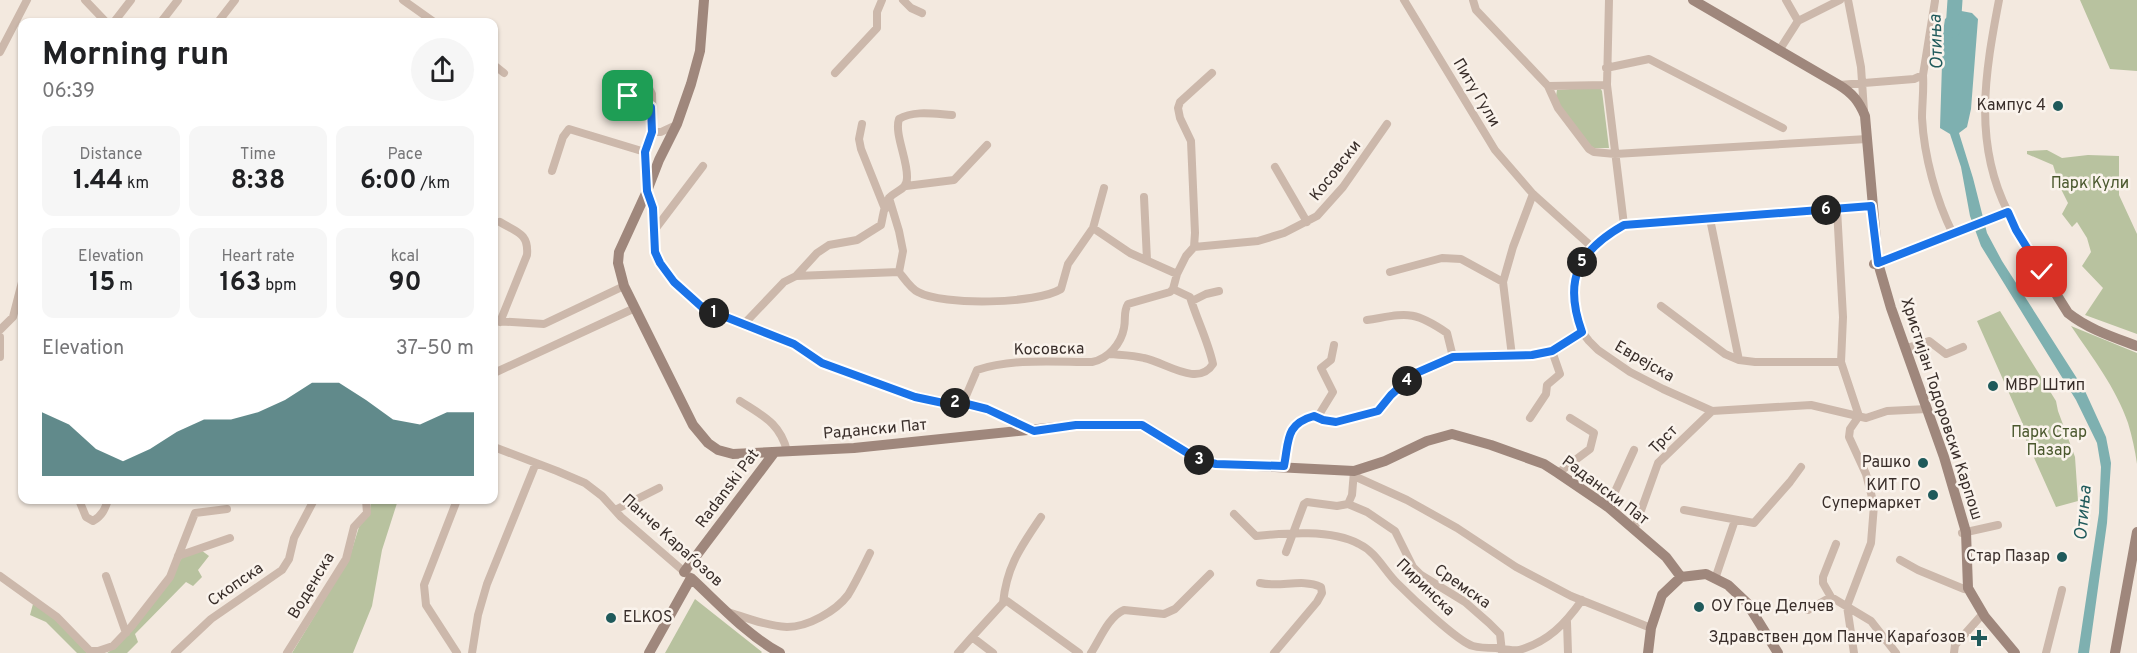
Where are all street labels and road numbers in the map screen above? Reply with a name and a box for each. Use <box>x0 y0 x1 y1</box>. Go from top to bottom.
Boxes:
street label: Питу Гули <box>1448 55 1504 131</box>
street label: Косовски <box>1306 137 1366 205</box>
street label: Христијан Тодоровски Карпош <box>1896 295 1986 523</box>
street label: Еврејска <box>1610 337 1678 387</box>
street label: Косовска <box>1013 339 1085 361</box>
street label: Радански Пат <box>822 416 928 444</box>
street label: Трст <box>1646 421 1682 459</box>
street label: Radanski Pat <box>692 446 764 532</box>
street label: Радански Пат <box>1557 452 1653 530</box>
street label: Панче Караѓозов <box>617 490 727 592</box>
street label: Воденска <box>284 549 340 623</box>
street label: Пиринска <box>1391 555 1459 621</box>
street label: Скопска <box>204 559 268 611</box>
street label: Сремска <box>1430 560 1494 614</box>

